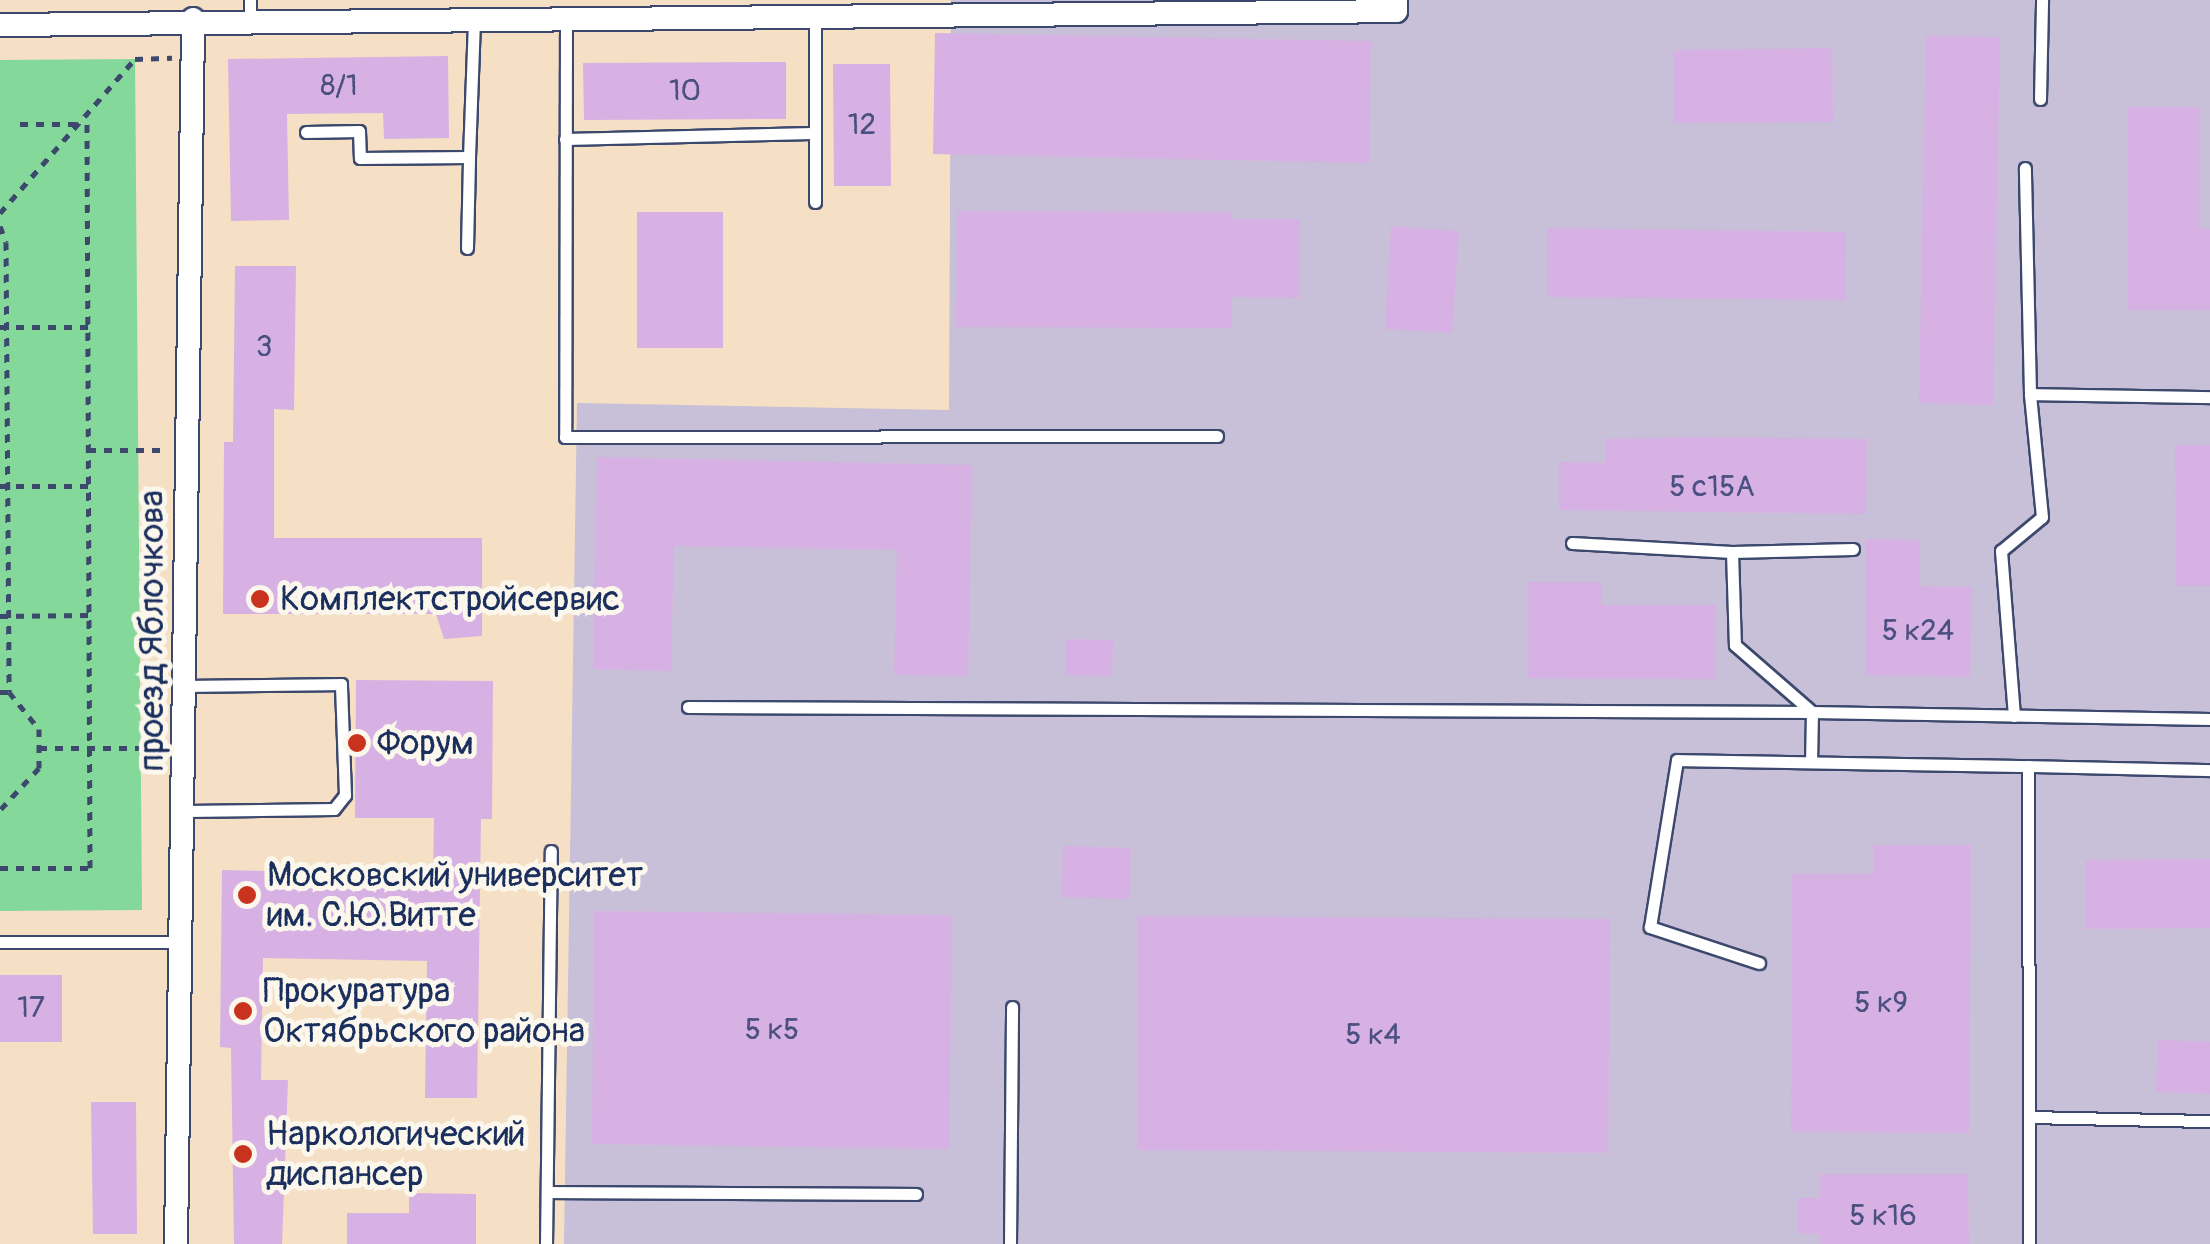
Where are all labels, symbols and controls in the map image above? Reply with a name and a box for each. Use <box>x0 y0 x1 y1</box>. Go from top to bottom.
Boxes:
house number: 8/1 <box>320 68 358 104</box>
house number: 10 <box>669 73 701 109</box>
house number: 12 <box>848 107 876 143</box>
house number: 3 <box>256 329 272 365</box>
house number: 5 с15А <box>1669 469 1755 505</box>
street label: проезд Яблочкова <box>131 490 173 772</box>
place label: Комплектстройсервис <box>280 578 620 620</box>
marker: Комплектстройсервис <box>249 588 271 610</box>
house number: 5 к24 <box>1882 613 1954 649</box>
place label: Форум <box>377 722 474 764</box>
marker: Форум <box>346 732 368 754</box>
place label: Московский университет им. С.Ю.Витте <box>267 854 643 936</box>
marker: Московский университет им. С.Ю.Витте <box>236 884 258 906</box>
place label: Прокуратура Октябрьского района <box>263 970 585 1052</box>
house number: 5 к9 <box>1854 985 1908 1021</box>
house number: 17 <box>17 990 45 1026</box>
marker: Прокуратура Октябрьского района <box>232 1000 254 1022</box>
house number: 5 к5 <box>745 1012 799 1048</box>
house number: 5 к4 <box>1345 1017 1401 1053</box>
place label: Наркологический диспансер <box>266 1113 526 1195</box>
marker: Наркологический диспансер <box>230 1141 256 1167</box>
house number: 5 к16 <box>1849 1198 1917 1234</box>

